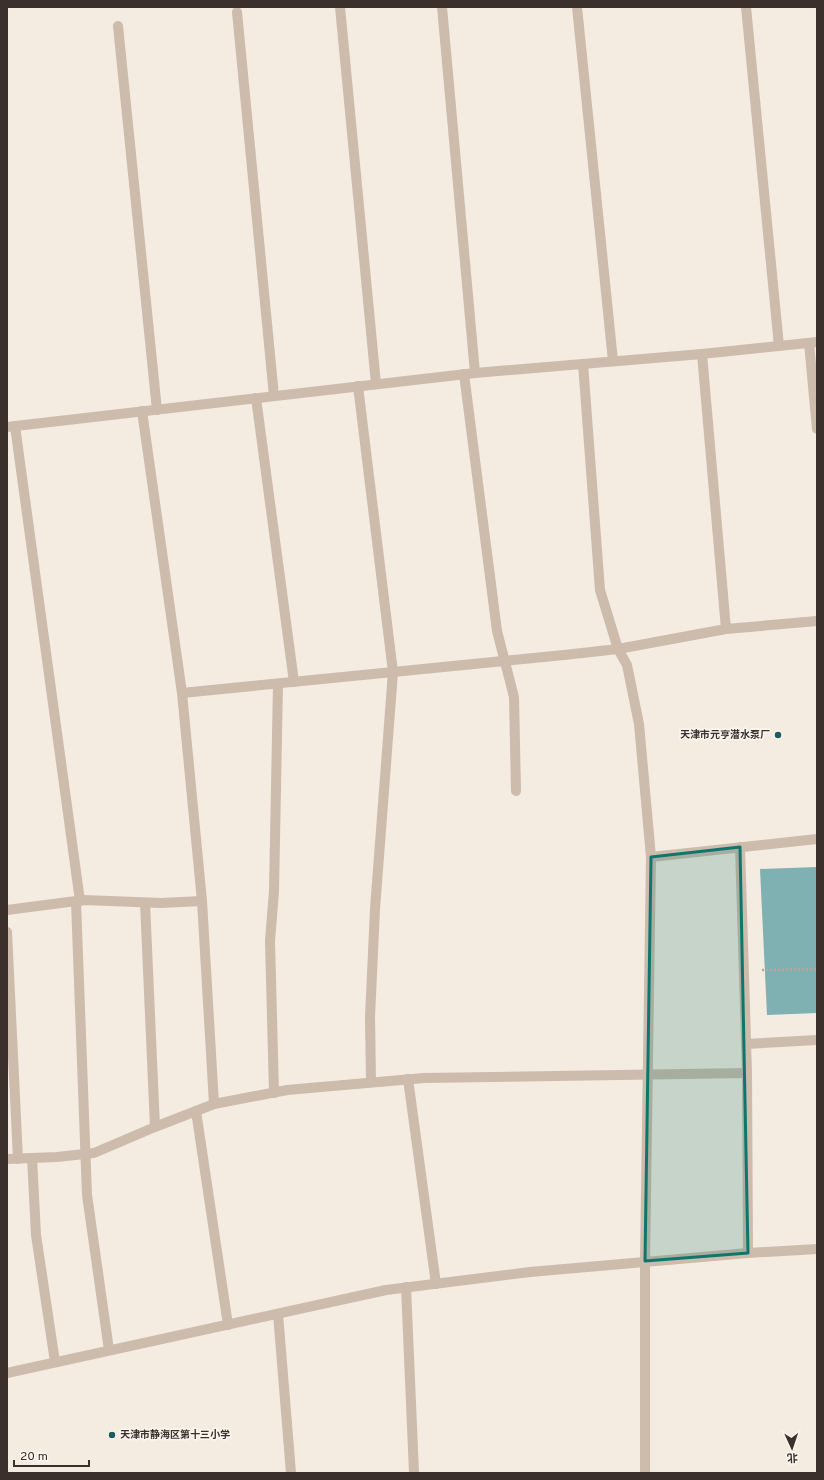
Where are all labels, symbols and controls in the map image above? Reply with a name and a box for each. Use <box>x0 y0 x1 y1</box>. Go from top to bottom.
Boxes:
place label: 天津市元亨潜水泵厂 <box>680 729 770 742</box>
marker: 天津市元亨潜水泵厂 <box>773 730 783 740</box>
north arrow <box>772 1428 812 1468</box>
place label: 天津市静海区第十三小学 <box>120 1429 230 1442</box>
marker: 天津市静海区第十三小学 <box>107 1430 117 1440</box>
scale bar <box>14 1442 89 1468</box>
text: 20 m <box>20 1449 48 1465</box>
text: 北 <box>787 1450 798 1464</box>

